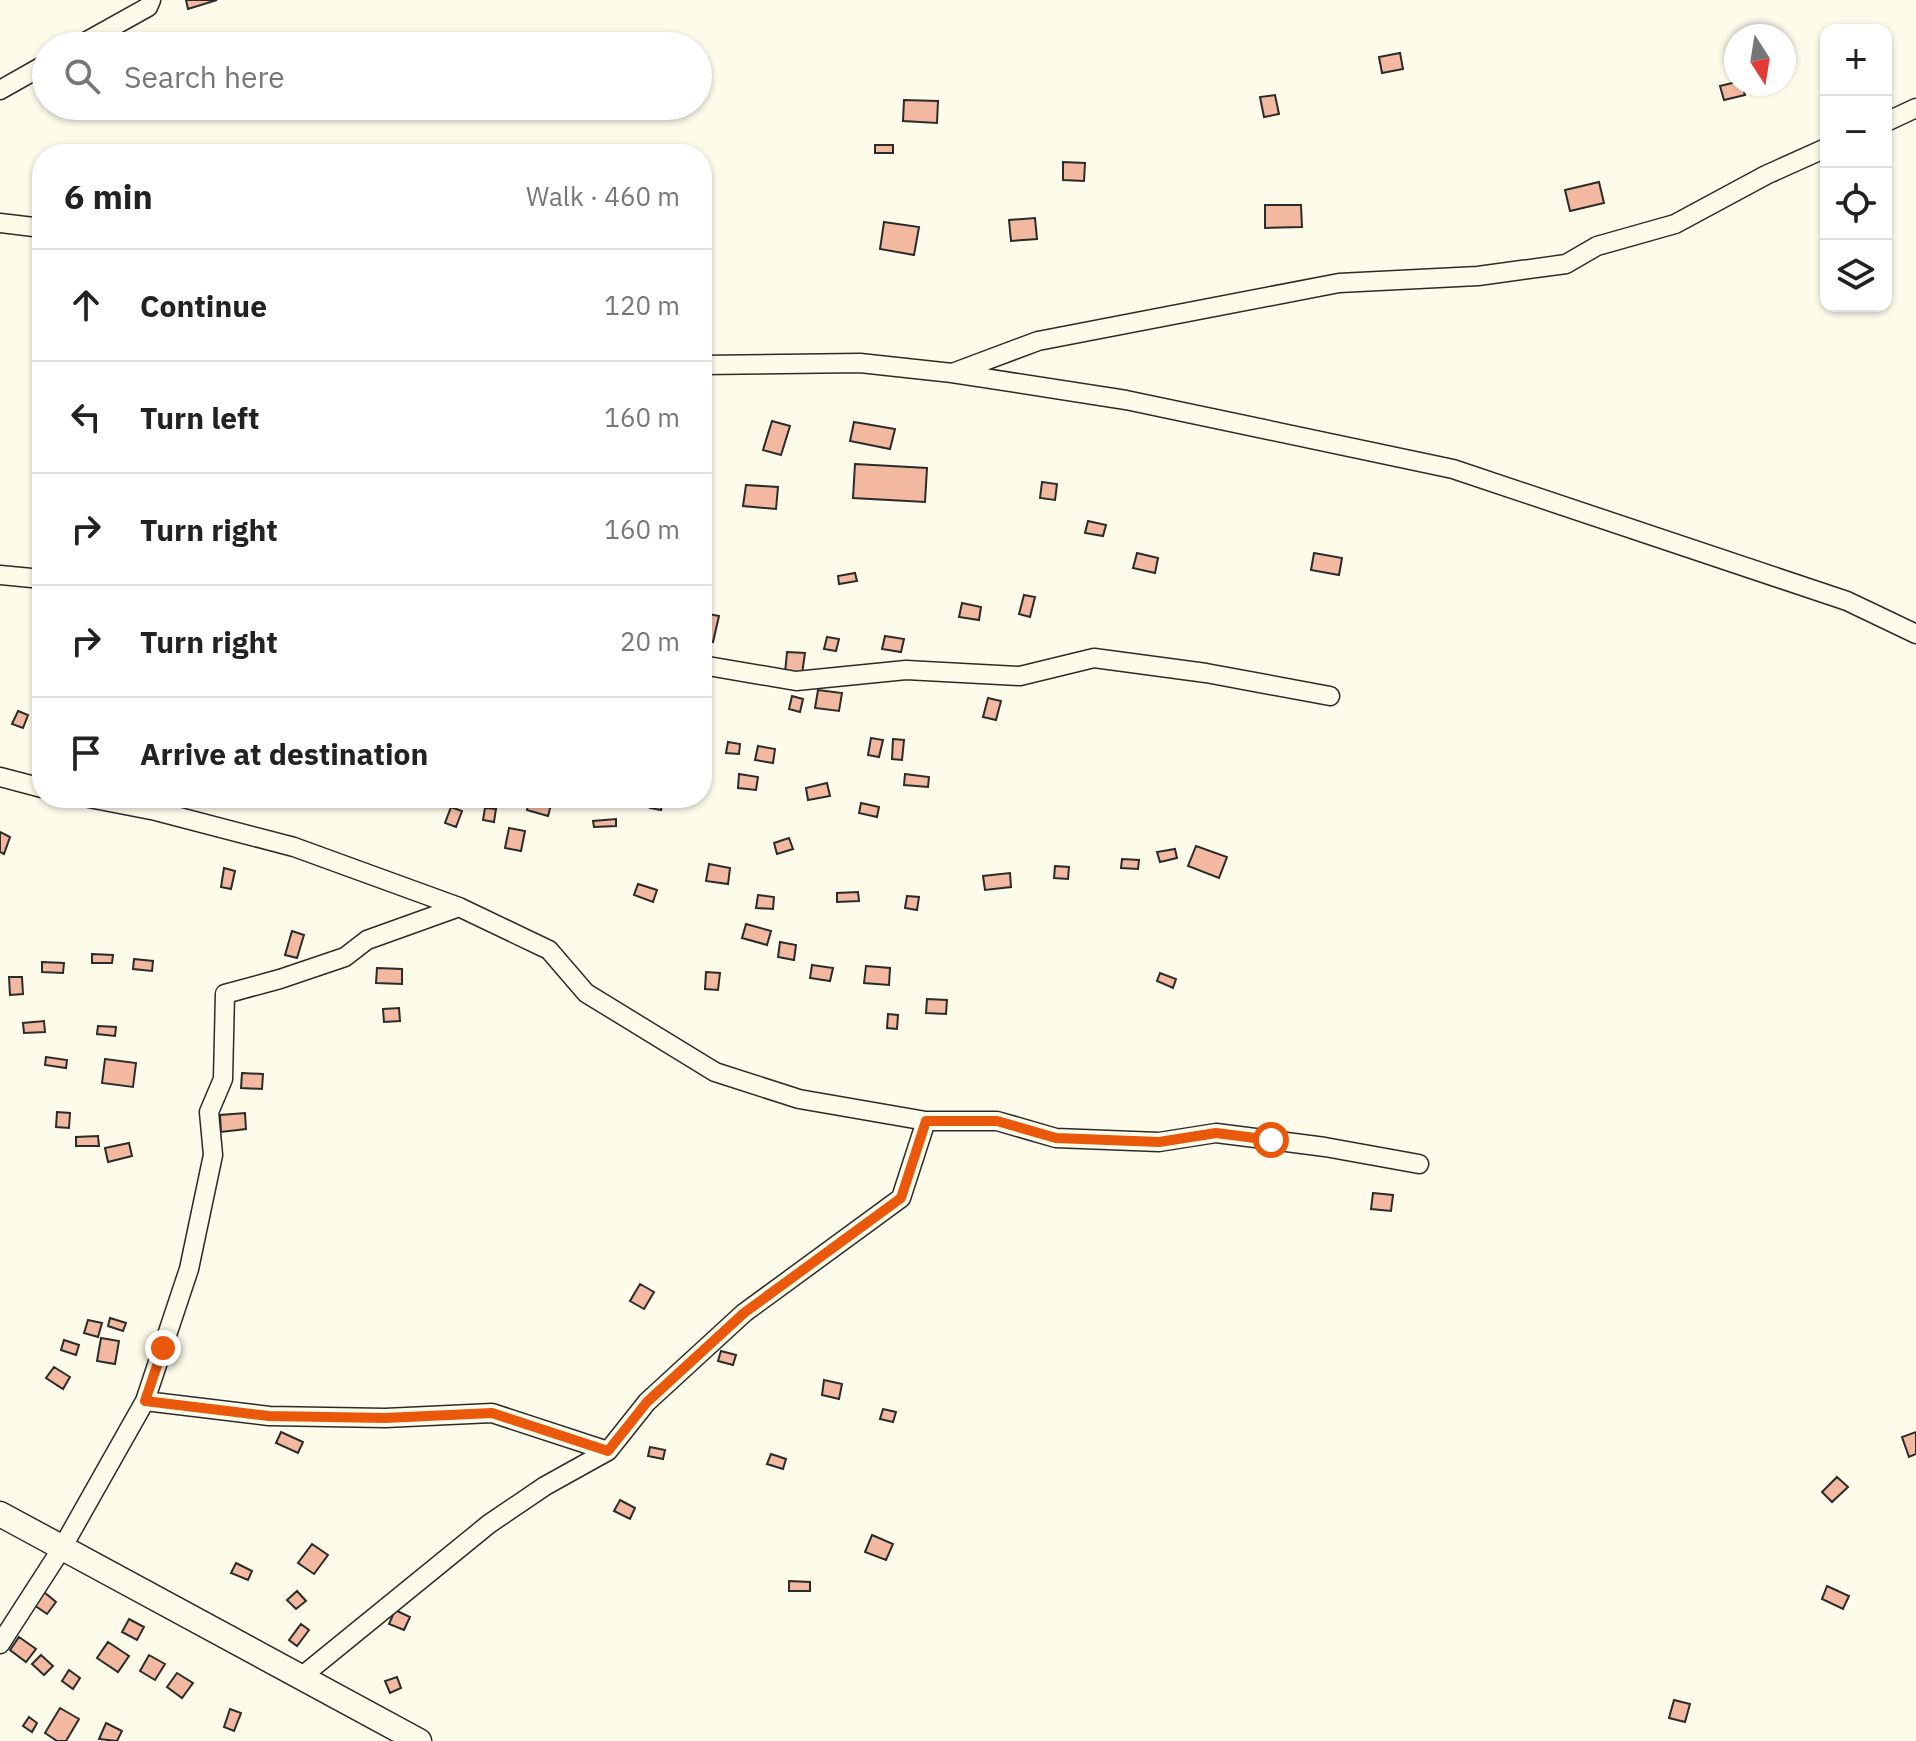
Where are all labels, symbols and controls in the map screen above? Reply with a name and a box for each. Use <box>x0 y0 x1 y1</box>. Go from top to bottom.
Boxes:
north arrow <box>1724 24 1796 96</box>
map controls <box>1820 24 1892 312</box>
button: + <box>1820 24 1892 96</box>
search box <box>32 32 712 120</box>
icon: search <box>60 54 104 98</box>
text: Search here <box>124 57 285 96</box>
button: − <box>1820 96 1892 168</box>
button: locate <box>1820 168 1892 240</box>
text: 6 min <box>64 174 153 218</box>
text: Walk · 460 m <box>526 179 680 213</box>
button: layers <box>1820 240 1892 312</box>
icon: ahead <box>64 283 108 327</box>
text: Continue <box>140 286 267 325</box>
text: 120 m <box>604 288 680 322</box>
icon: left <box>64 395 108 439</box>
text: Turn left <box>140 398 259 437</box>
text: 160 m <box>604 400 680 434</box>
icon: right <box>64 507 108 551</box>
text: Turn right <box>140 510 278 549</box>
text: 160 m <box>604 512 680 546</box>
icon: right <box>64 619 108 663</box>
text: Turn right <box>140 622 278 661</box>
text: 20 m <box>620 624 680 658</box>
icon: arrive <box>64 731 108 775</box>
text: Arrive at destination <box>140 734 428 773</box>
route start <box>1253 1122 1289 1158</box>
route end <box>145 1330 181 1366</box>

